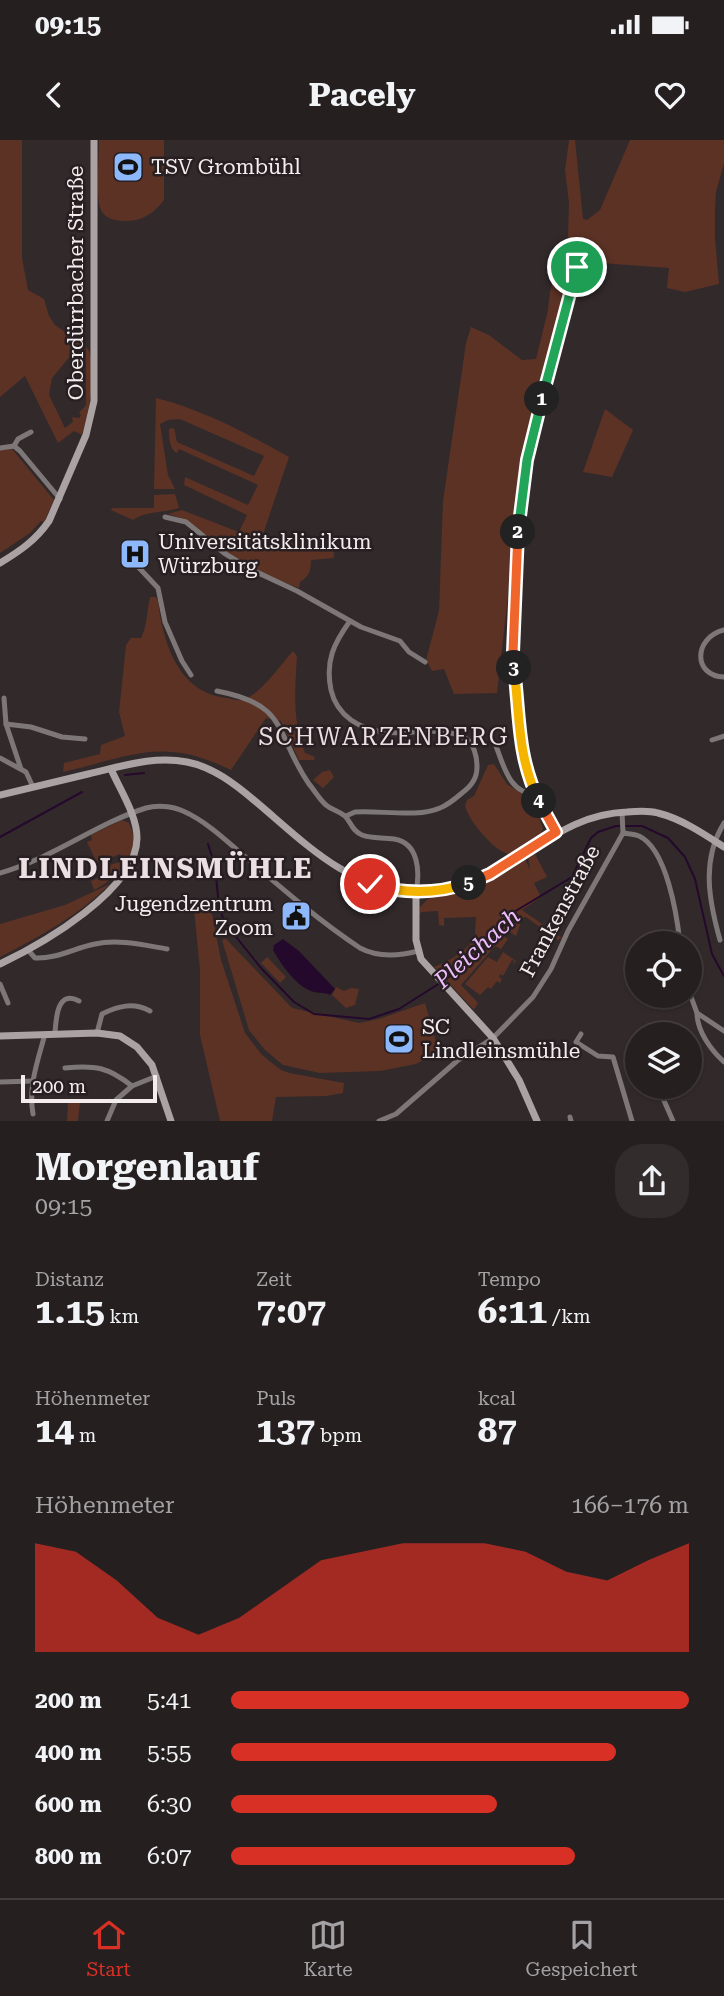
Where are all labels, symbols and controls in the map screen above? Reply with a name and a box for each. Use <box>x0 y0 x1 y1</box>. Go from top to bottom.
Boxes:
text: 09:15 <box>35 10 101 40</box>
icon: back <box>35 76 73 114</box>
text: Pacely <box>309 76 415 114</box>
icon: heart <box>651 76 689 114</box>
sports icon: TSV Grombühl <box>111 150 145 184</box>
place label: TSV Grombühl <box>151 155 301 179</box>
street label: Oberdürrbacher Straße <box>64 166 88 400</box>
pin <box>547 237 607 297</box>
icon: arrive <box>558 248 596 286</box>
pin: 1 <box>524 382 560 416</box>
text: 1 <box>536 387 547 410</box>
pin: 2 <box>500 514 536 550</box>
text: 2 <box>512 520 523 543</box>
place label: Universitätsklinikum Würzburg <box>158 530 372 578</box>
hospital icon: Universitätsklinikum Würzburg <box>118 537 152 571</box>
pin: 3 <box>496 650 532 686</box>
text: 3 <box>508 656 519 679</box>
district label: SCHWARZENBERG <box>259 723 509 751</box>
pin: 4 <box>522 784 556 818</box>
text: 4 <box>533 789 544 812</box>
street label: Frankenstraße <box>515 841 605 981</box>
district label: LINDLEINSMÜHLE <box>19 851 313 885</box>
pin <box>340 854 400 914</box>
icon: check <box>351 865 389 903</box>
pin: 5 <box>452 866 486 900</box>
text: 5 <box>463 871 474 894</box>
place label: Jugendzentrum Zoom <box>115 892 273 940</box>
public building icon: Jugendzentrum Zoom <box>279 899 313 933</box>
water label: Pleichach <box>428 903 526 995</box>
map controls <box>625 931 702 1099</box>
button: locate <box>625 931 702 1008</box>
place label: SC Lindleinsmühle <box>422 1015 580 1063</box>
sports icon: SC Lindleinsmühle <box>382 1022 416 1056</box>
button: layers <box>625 1022 702 1099</box>
scale bar <box>21 1072 158 1104</box>
text: 200 m <box>32 1075 86 1098</box>
button: share <box>615 1144 689 1218</box>
text: Morgenlauf <box>35 1145 259 1189</box>
text: 09:15 <box>35 1193 92 1220</box>
text: Distanz <box>35 1268 103 1291</box>
text: Zeit <box>256 1268 292 1291</box>
text: Tempo <box>478 1268 541 1291</box>
text: 1.15 <box>35 1291 105 1332</box>
text: 7:07 <box>256 1291 326 1332</box>
text: 6:11 <box>478 1291 547 1332</box>
text: km <box>105 1305 139 1328</box>
text: /km <box>547 1305 591 1328</box>
text: Höhenmeter <box>35 1387 150 1410</box>
text: Puls <box>256 1387 296 1410</box>
text: kcal <box>478 1387 516 1410</box>
text: 14 <box>35 1410 74 1451</box>
text: 137 <box>256 1410 315 1451</box>
text: 87 <box>478 1410 517 1451</box>
text: m <box>74 1424 96 1447</box>
text: bpm <box>315 1424 362 1447</box>
text: Höhenmeter <box>35 1492 174 1519</box>
text: 166–176 m <box>571 1492 689 1519</box>
text: 200 m <box>35 1687 102 1714</box>
text: 5:41 <box>147 1687 192 1714</box>
text: 400 m <box>35 1739 102 1766</box>
text: 5:55 <box>147 1739 192 1766</box>
text: 600 m <box>35 1791 102 1818</box>
text: 6:30 <box>147 1791 192 1818</box>
text: 800 m <box>35 1843 102 1870</box>
text: 6:07 <box>147 1843 192 1870</box>
tab: Start <box>86 1916 131 1981</box>
tab: Karte <box>303 1916 353 1981</box>
tab: Gespeichert <box>526 1916 638 1981</box>

